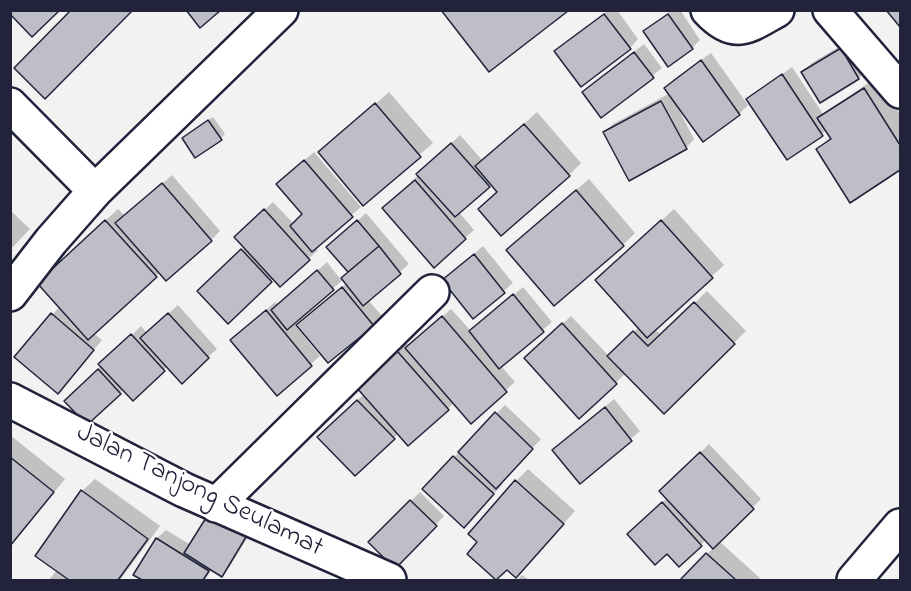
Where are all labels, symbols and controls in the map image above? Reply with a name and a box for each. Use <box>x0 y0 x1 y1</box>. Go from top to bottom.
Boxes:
street label: Jalan Tanjong Seulamat <box>70 418 328 566</box>

